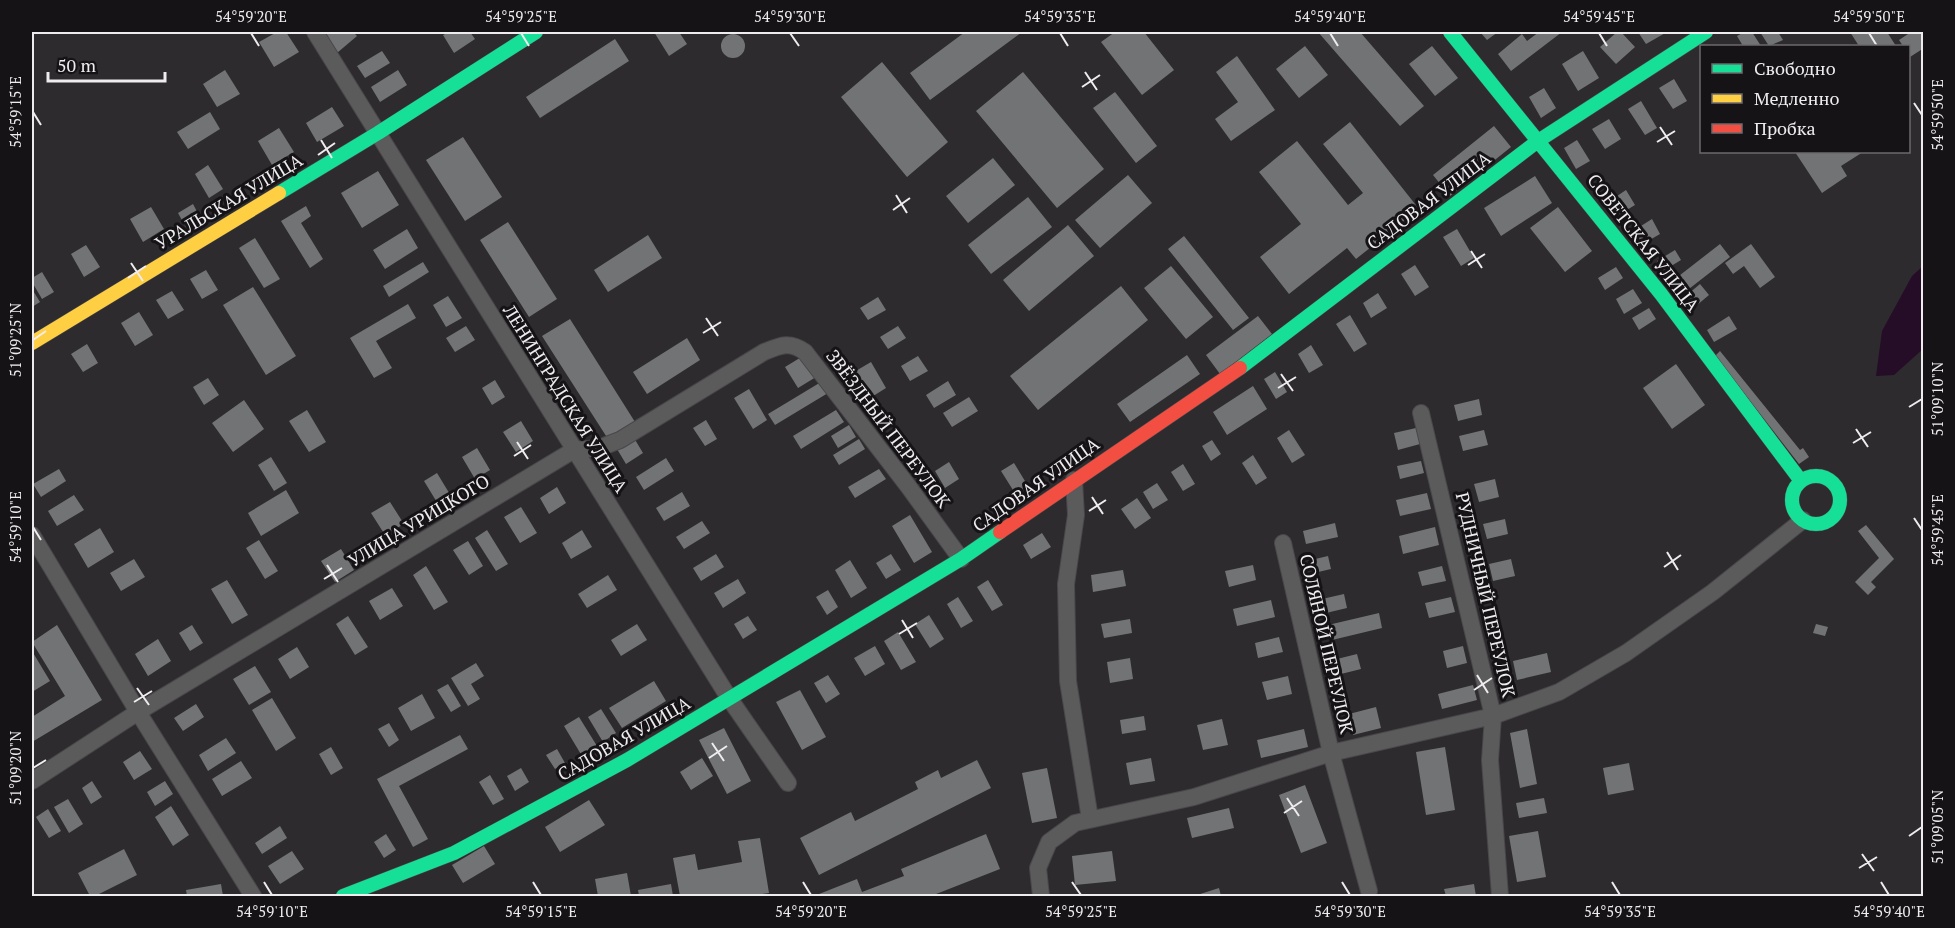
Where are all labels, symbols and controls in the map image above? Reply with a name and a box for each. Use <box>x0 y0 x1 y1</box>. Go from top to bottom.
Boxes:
text: 54°59'20"E <box>215 6 287 26</box>
text: 54°59'25"E <box>485 6 557 26</box>
text: 54°59'30"E <box>754 6 826 26</box>
text: 54°59'35"E <box>1024 6 1096 26</box>
text: 54°59'40"E <box>1294 6 1366 26</box>
text: 54°59'45"E <box>1563 6 1635 26</box>
text: 54°59'50"E <box>1833 6 1905 26</box>
scale bar <box>48 45 165 83</box>
legend <box>1700 45 1910 153</box>
text: 50 m <box>57 53 97 77</box>
text: Свободно <box>1754 56 1836 80</box>
text: 54°59'15"E <box>5 76 25 148</box>
text: 54°59'50"E <box>1927 79 1947 151</box>
text: Медленно <box>1754 86 1840 110</box>
text: Пробка <box>1754 116 1816 140</box>
street label: САДОВАЯ УЛИЦА <box>1361 145 1496 255</box>
street label: УРАЛЬСКАЯ УЛИЦА <box>150 147 307 255</box>
street label: СОВЕТСКАЯ УЛИЦА <box>1582 168 1706 317</box>
street label: ЛЕНИНГРАДСКАЯ УЛИЦА <box>498 299 634 498</box>
text: 51°09'25"N <box>5 303 25 377</box>
street label: ЗВЁЗДНЫЙ ПЕРЕУЛОК <box>821 344 956 513</box>
text: 51°09'10"N <box>1927 362 1947 436</box>
street label: САДОВАЯ УЛИЦА <box>967 431 1104 537</box>
street label: УЛИЦА УРИЦКОГО <box>343 468 494 572</box>
street label: РУДНИЧНЫЙ ПЕРЕУЛОК <box>1451 490 1521 700</box>
text: 54°59'10"E <box>5 491 25 563</box>
text: 54°59'45"E <box>1927 494 1947 566</box>
street label: СОЛЯНОЙ ПЕРЕУЛОК <box>1295 551 1359 736</box>
street label: САДОВАЯ УЛИЦА <box>553 690 695 786</box>
text: 51°09'20"N <box>5 731 25 805</box>
text: 51°09'05"N <box>1927 790 1947 864</box>
text: 54°59'10"E <box>236 901 308 921</box>
text: 54°59'15"E <box>505 901 577 921</box>
text: 54°59'20"E <box>775 901 847 921</box>
text: 54°59'25"E <box>1045 901 1117 921</box>
text: 54°59'30"E <box>1314 901 1386 921</box>
text: 54°59'35"E <box>1584 901 1656 921</box>
text: 54°59'40"E <box>1853 901 1925 921</box>

